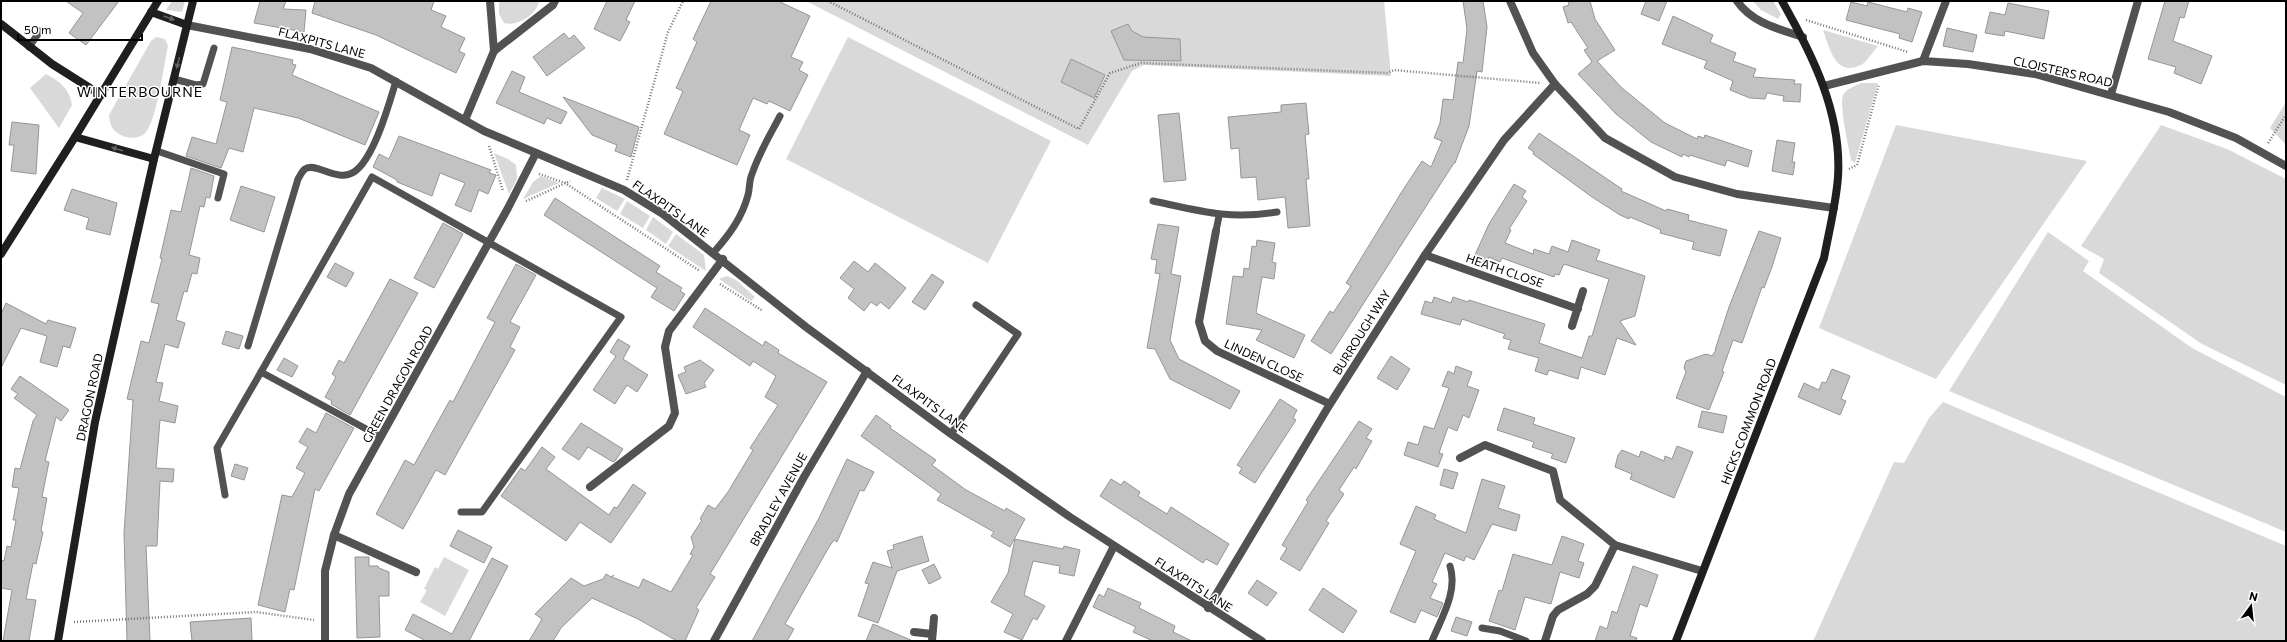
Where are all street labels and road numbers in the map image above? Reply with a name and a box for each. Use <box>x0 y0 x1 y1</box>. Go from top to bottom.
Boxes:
street label: FLAXPITS LANE <box>277 24 367 60</box>
street label: CLOISTERS ROAD <box>2012 53 2114 89</box>
street label: FLAXPITS LANE <box>630 177 712 239</box>
street label: HEATH CLOSE <box>1464 250 1546 290</box>
street label: BURROUGH WAY <box>1329 287 1393 377</box>
street label: GREEN DRAGON ROAD <box>359 323 435 445</box>
street label: LINDEN CLOSE <box>1222 336 1306 384</box>
street label: DRAGON ROAD <box>73 352 105 442</box>
street label: HICKS COMMON ROAD <box>1717 356 1779 486</box>
street label: FLAXPITS LANE <box>890 371 970 435</box>
street label: BRADLEY AVENUE <box>746 450 810 548</box>
street label: FLAXPITS LANE <box>1153 554 1235 614</box>

